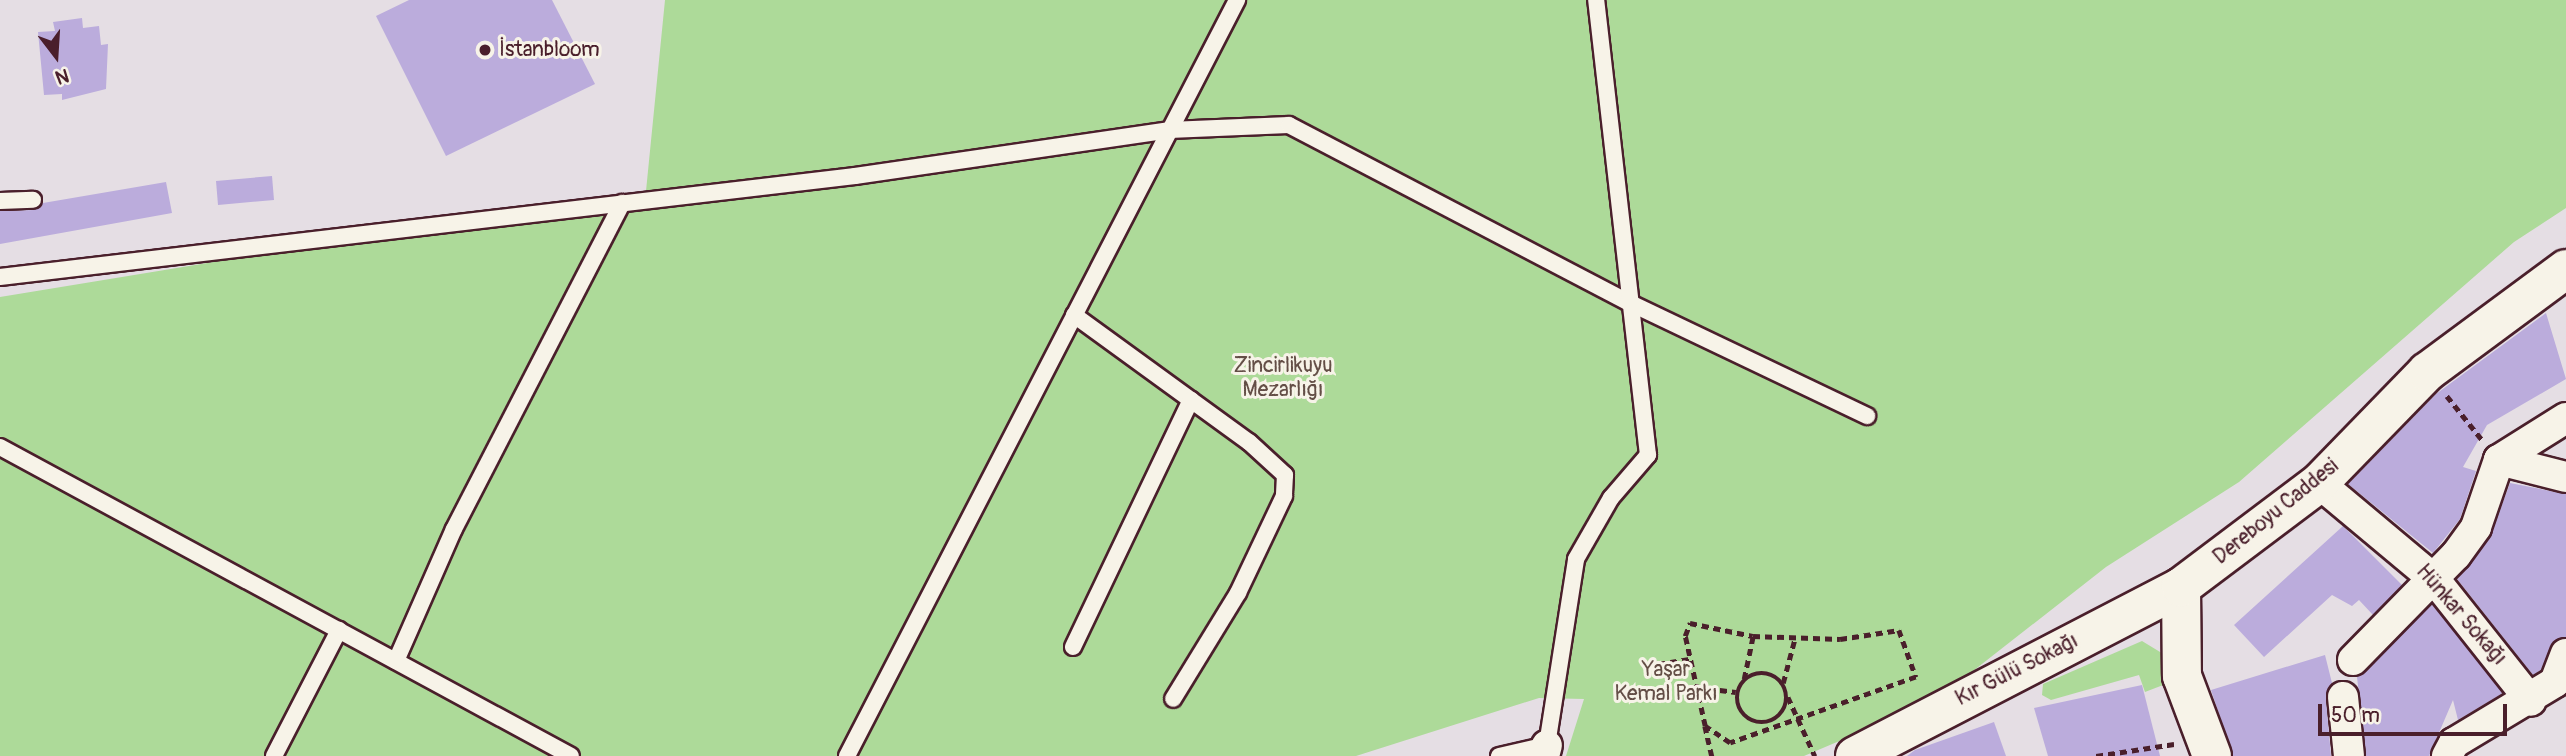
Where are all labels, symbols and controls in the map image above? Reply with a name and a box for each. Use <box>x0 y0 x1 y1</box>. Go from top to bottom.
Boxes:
north arrow <box>21 21 91 91</box>
place label: İstanbloom <box>499 37 600 63</box>
marker: İstanbloom <box>477 42 493 58</box>
text: N <box>52 63 72 89</box>
park label: Zincirlikuyu Mezarlığı <box>1233 353 1333 403</box>
street label: Dereboyu Caddesi <box>2208 454 2344 570</box>
street label: Hünkar Sokağı <box>2410 559 2512 671</box>
street label: Kır Gülü Sokağı <box>1951 628 2083 712</box>
park label: Yaşar Kemal Parkı <box>1614 657 1718 707</box>
scale bar <box>2321 690 2510 734</box>
text: 50 m <box>2331 702 2380 729</box>

